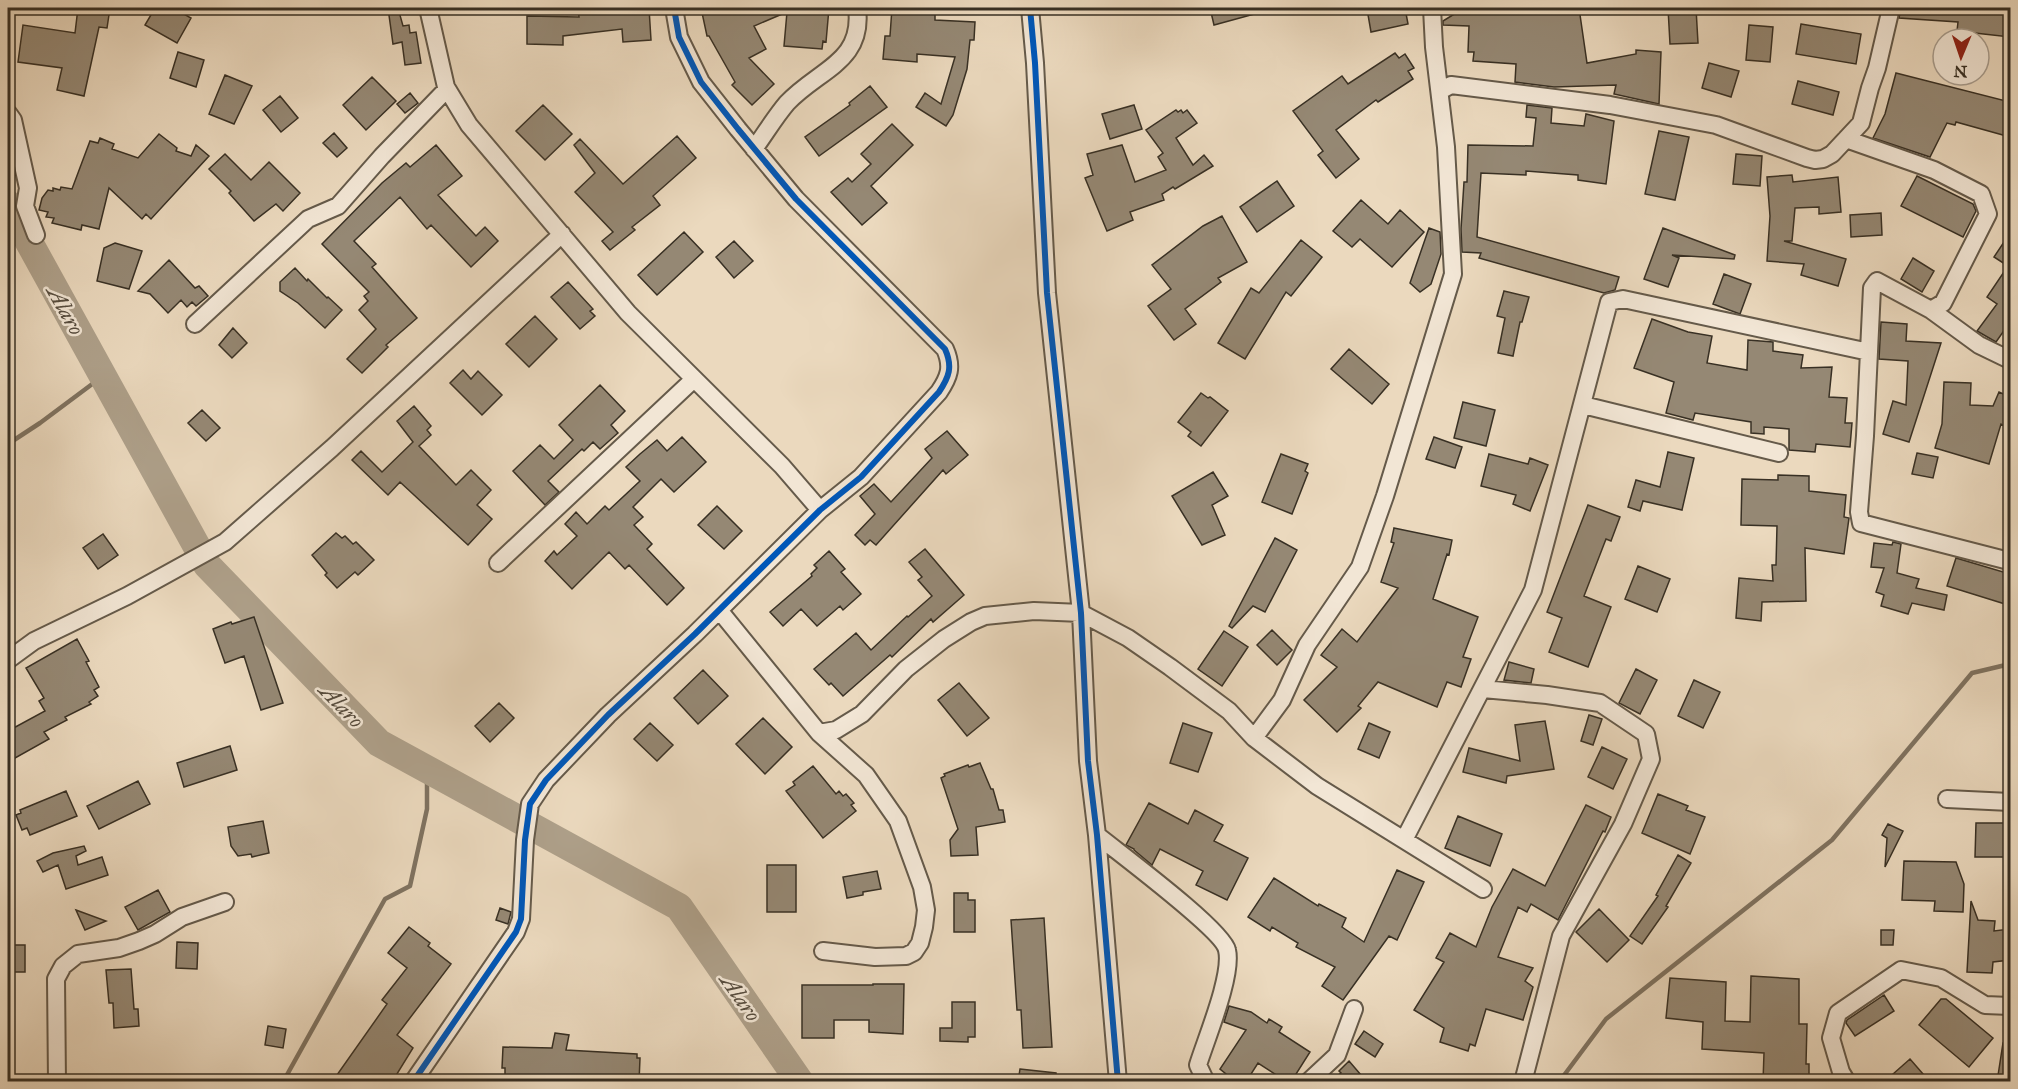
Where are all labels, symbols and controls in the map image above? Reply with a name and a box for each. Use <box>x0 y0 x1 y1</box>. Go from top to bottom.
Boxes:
north arrow <box>1931 27 1991 87</box>
text: N <box>1953 62 1968 81</box>
water label: Alaro <box>40 279 90 340</box>
water label: Alaro <box>312 676 370 734</box>
water label: Alaro <box>713 966 767 1027</box>

